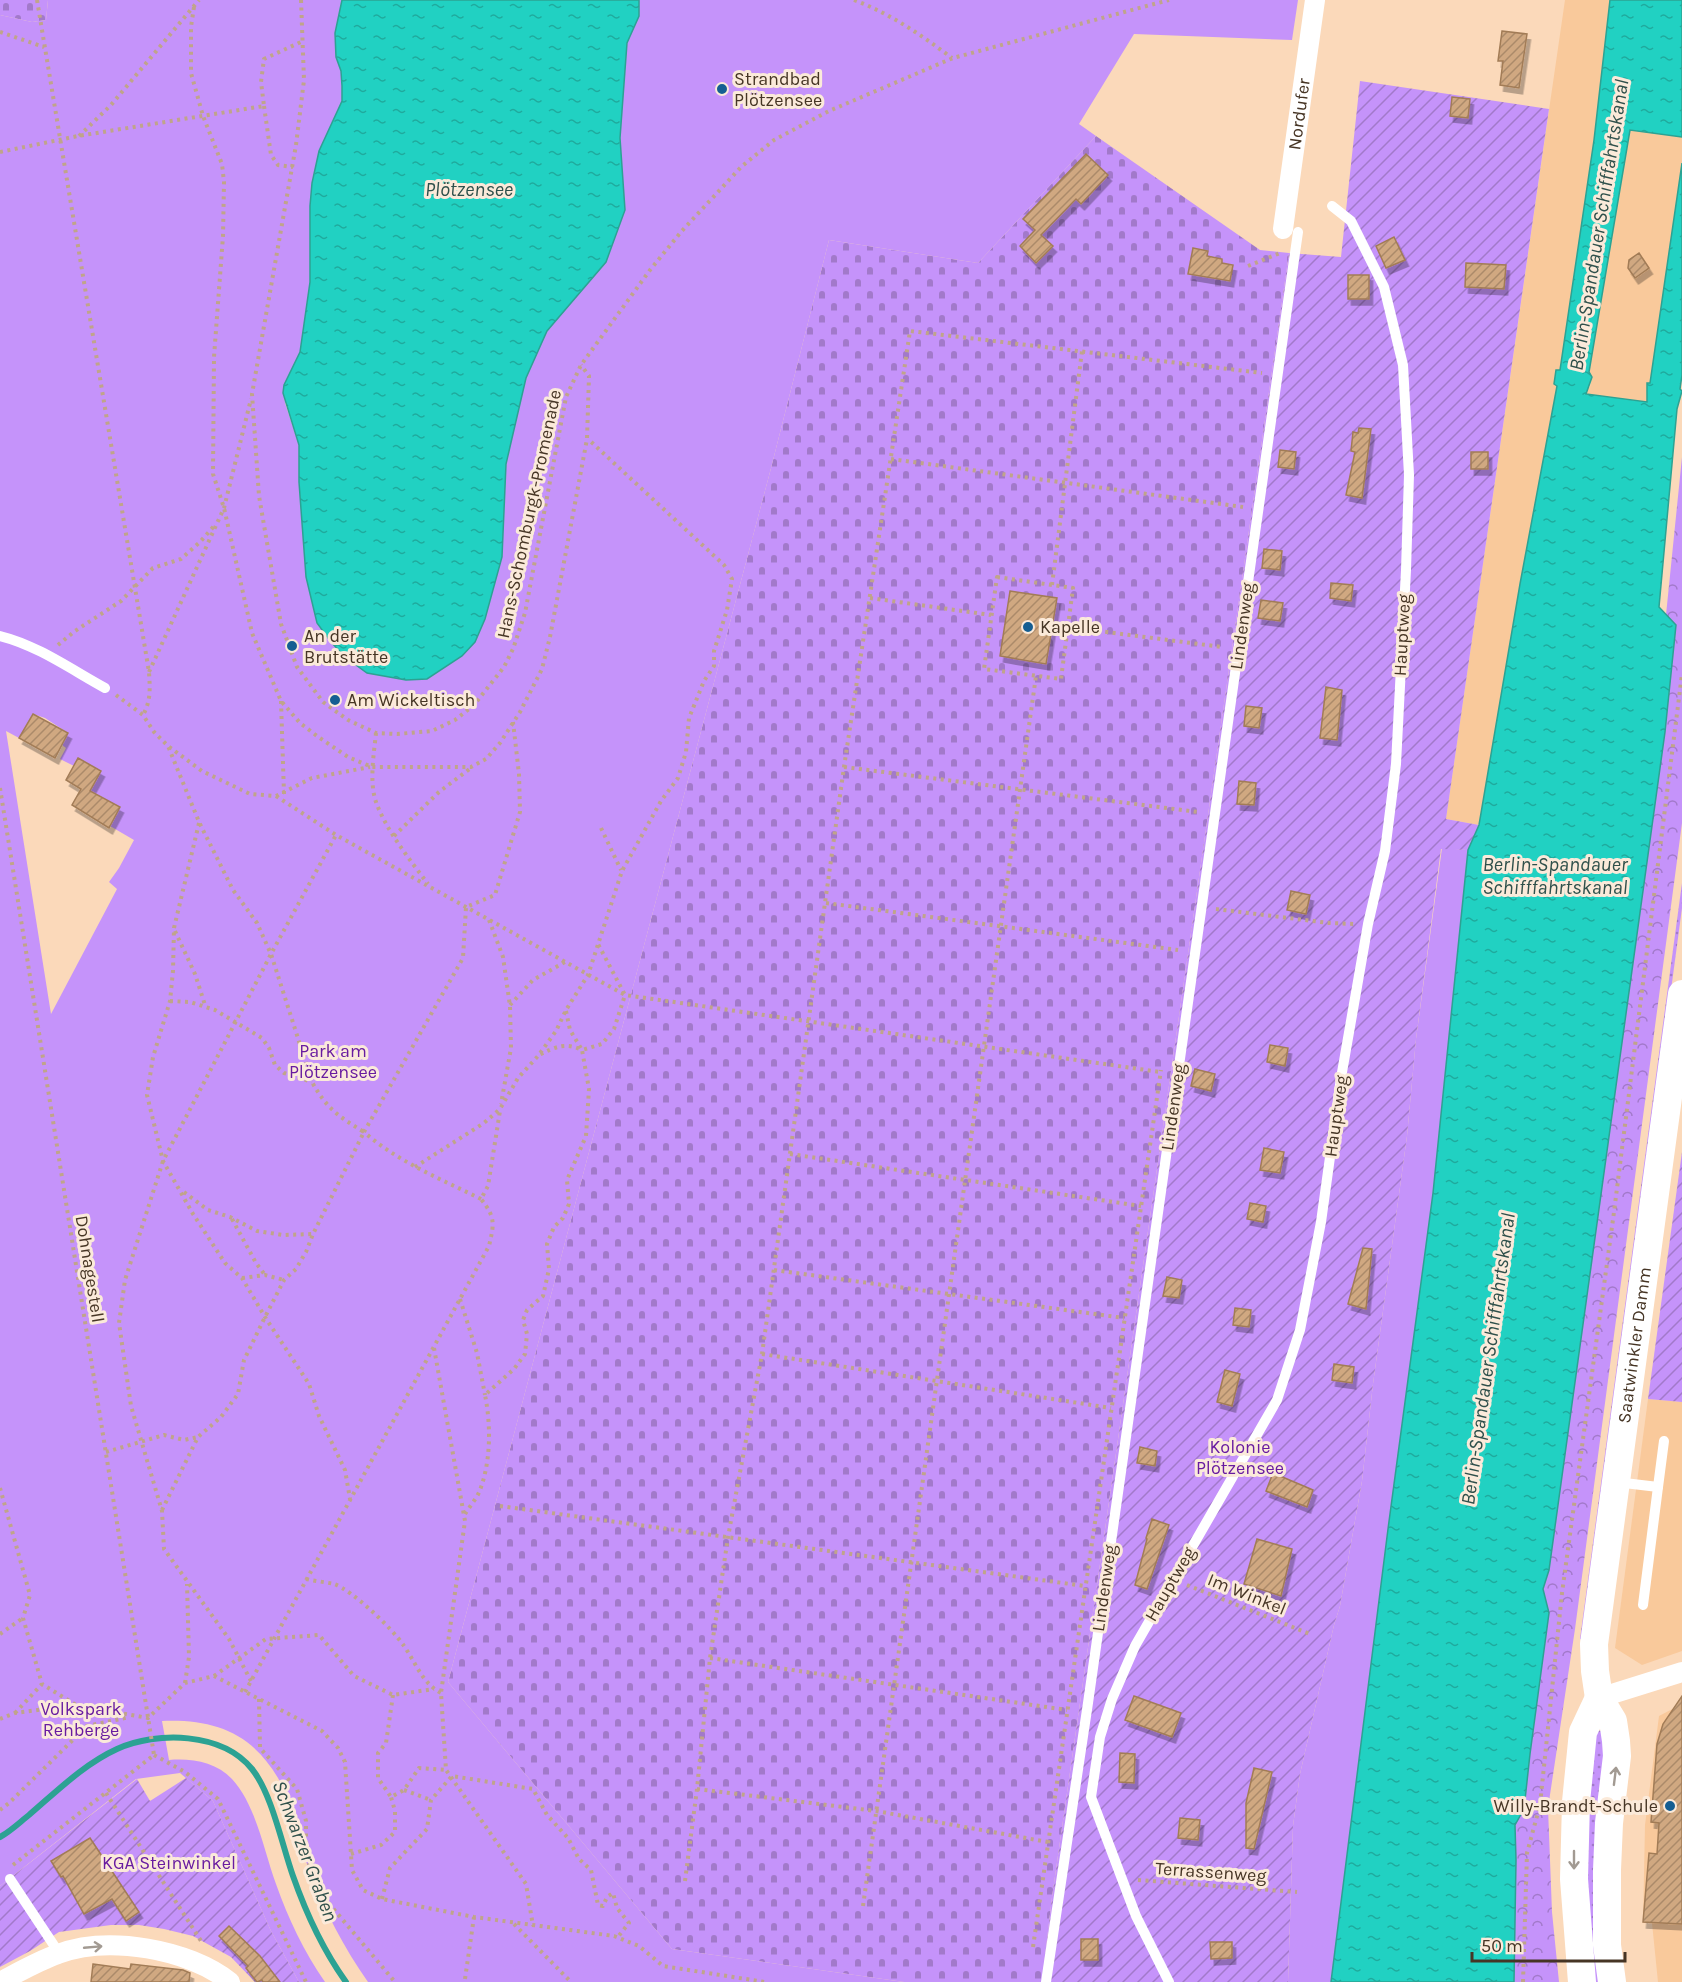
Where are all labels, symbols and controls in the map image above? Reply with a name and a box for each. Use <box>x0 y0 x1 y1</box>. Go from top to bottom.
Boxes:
place label: Strandbad Plötzensee <box>734 68 822 111</box>
street label: Nordufer <box>1283 76 1315 151</box>
water label: Berlin-Spandauer Schifffahrtskanal <box>1565 78 1633 372</box>
marker: Strandbad Plötzensee <box>715 82 729 96</box>
water label: Plötzensee <box>425 178 513 201</box>
street label: Hans-Schomburgk-Promenade <box>492 388 566 640</box>
street label: Lindenweg <box>1225 581 1259 671</box>
street label: Hauptweg <box>1389 593 1415 677</box>
place label: Kapelle <box>1040 616 1100 638</box>
marker: Kapelle <box>1021 620 1035 634</box>
place label: An der Brutstätte <box>304 625 388 668</box>
marker: An der Brutstätte <box>285 639 299 653</box>
place label: Am Wickeltisch <box>347 689 475 711</box>
marker: Am Wickeltisch <box>328 693 342 707</box>
water label: Berlin-Spandauer Schifffahrtskanal <box>1482 853 1629 899</box>
park label: Park am Plötzensee <box>289 1040 377 1083</box>
street label: Lindenweg <box>1156 1062 1190 1152</box>
street label: Hauptweg <box>1319 1074 1353 1158</box>
water label: Berlin-Spandauer Schifffahrtskanal <box>1456 1211 1520 1507</box>
street label: Dohnagestell <box>71 1214 109 1324</box>
street label: Saatwinkler Damm <box>1613 1266 1656 1425</box>
park label: Kolonie Plötzensee <box>1196 1436 1284 1479</box>
street label: Lindenweg <box>1087 1543 1121 1633</box>
street label: Hauptweg <box>1140 1543 1200 1625</box>
street label: Im Winkel <box>1204 1568 1290 1620</box>
park label: Volkspark Rehberge <box>40 1698 122 1741</box>
one-way arrow <box>1610 1766 1621 1786</box>
water label: Schwarzer Graben <box>268 1777 342 1925</box>
place label: Willy-Brandt-Schule <box>1493 1795 1658 1817</box>
marker: Willy-Brandt-Schule <box>1663 1799 1677 1813</box>
one-way arrow <box>1568 1850 1580 1870</box>
park label: KGA Steinwinkel <box>102 1852 236 1874</box>
street label: Terrassenweg <box>1155 1857 1267 1887</box>
scale bar <box>1472 1925 1625 1963</box>
text: 50 m <box>1481 1935 1523 1957</box>
one-way arrow <box>83 1941 103 1952</box>

